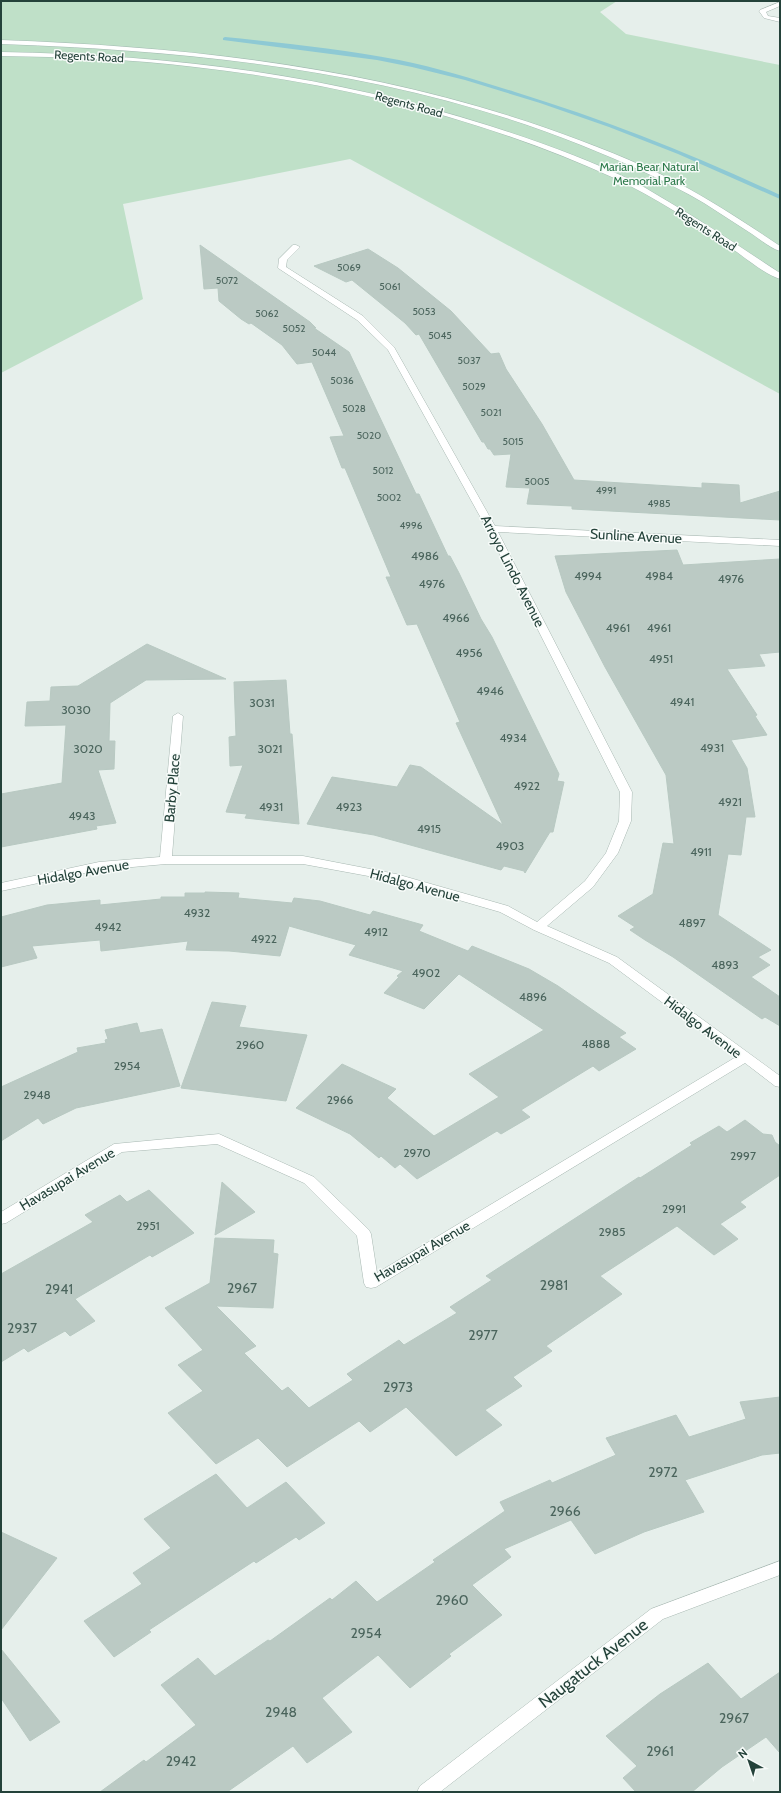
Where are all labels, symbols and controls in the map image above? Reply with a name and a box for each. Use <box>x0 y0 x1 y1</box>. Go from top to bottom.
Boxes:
street label: Regents Road <box>54 47 124 65</box>
street label: Regents Road <box>373 88 445 120</box>
park label: Marian Bear Natural Memorial Park <box>599 159 699 188</box>
street label: Regents Road <box>673 204 739 254</box>
house number: 5069 <box>337 261 361 274</box>
house number: 5072 <box>216 274 238 287</box>
house number: 5061 <box>379 280 401 293</box>
house number: 5053 <box>412 305 436 318</box>
house number: 5062 <box>255 307 279 320</box>
house number: 5052 <box>282 322 306 335</box>
house number: 5045 <box>428 329 452 342</box>
house number: 5044 <box>312 346 336 359</box>
house number: 5037 <box>458 354 480 367</box>
house number: 5036 <box>330 374 354 387</box>
house number: 5029 <box>462 380 486 393</box>
house number: 5028 <box>342 402 366 415</box>
house number: 5021 <box>481 406 501 419</box>
house number: 5020 <box>357 429 381 442</box>
house number: 5015 <box>502 435 524 448</box>
house number: 5012 <box>373 464 393 477</box>
house number: 5005 <box>525 475 549 488</box>
house number: 4991 <box>596 484 616 497</box>
house number: 5002 <box>377 491 401 504</box>
house number: 4985 <box>648 497 670 510</box>
street label: Arroyo Lindo Avenue <box>477 512 549 630</box>
house number: 4996 <box>400 519 423 532</box>
street label: Sunline Avenue <box>590 525 682 547</box>
house number: 4986 <box>411 548 439 563</box>
house number: 4994 <box>574 568 602 583</box>
house number: 4984 <box>645 568 673 583</box>
house number: 4976 <box>718 571 744 586</box>
house number: 4976 <box>419 576 445 591</box>
house number: 4966 <box>442 610 470 625</box>
house number: 4961 <box>606 620 630 635</box>
house number: 4961 <box>647 620 671 635</box>
house number: 4956 <box>455 645 483 660</box>
house number: 4951 <box>649 651 673 666</box>
house number: 4946 <box>476 683 504 698</box>
house number: 4941 <box>670 694 694 709</box>
house number: 3031 <box>249 695 275 710</box>
house number: 3030 <box>61 702 91 717</box>
house number: 4934 <box>499 730 527 745</box>
house number: 4931 <box>700 740 724 755</box>
house number: 3020 <box>73 741 103 756</box>
house number: 3021 <box>257 741 283 756</box>
street label: Barby Place <box>160 753 184 823</box>
house number: 4922 <box>514 778 540 793</box>
house number: 4921 <box>718 794 742 809</box>
house number: 4931 <box>259 799 283 814</box>
house number: 4923 <box>336 799 362 814</box>
house number: 4943 <box>68 808 96 823</box>
house number: 4915 <box>417 821 441 836</box>
house number: 4903 <box>496 838 524 853</box>
house number: 4911 <box>690 844 712 859</box>
street label: Hidalgo Avenue <box>36 855 130 889</box>
street label: Hidalgo Avenue <box>368 864 462 906</box>
house number: 4932 <box>184 905 210 920</box>
house number: 4897 <box>678 915 706 930</box>
house number: 4942 <box>95 919 121 934</box>
house number: 4912 <box>364 924 388 939</box>
house number: 4922 <box>251 931 277 946</box>
house number: 4893 <box>711 957 739 972</box>
house number: 4902 <box>412 965 440 980</box>
house number: 4896 <box>519 989 547 1004</box>
street label: Hidalgo Avenue <box>661 992 745 1062</box>
house number: 4888 <box>582 1036 610 1051</box>
house number: 2960 <box>236 1037 264 1052</box>
house number: 2954 <box>114 1058 140 1073</box>
house number: 2948 <box>23 1087 51 1102</box>
house number: 2966 <box>327 1092 354 1107</box>
street label: Havasupai Avenue <box>16 1143 118 1215</box>
house number: 2970 <box>403 1145 431 1160</box>
house number: 2997 <box>730 1148 756 1163</box>
house number: 2991 <box>662 1201 686 1216</box>
street label: Havasupai Avenue <box>371 1216 473 1286</box>
house number: 2951 <box>136 1218 160 1233</box>
house number: 2985 <box>599 1224 625 1239</box>
house number: 2981 <box>540 1276 568 1294</box>
house number: 2967 <box>227 1279 257 1297</box>
house number: 2941 <box>45 1280 73 1298</box>
house number: 2937 <box>7 1319 37 1337</box>
house number: 2977 <box>468 1326 498 1344</box>
house number: 2973 <box>383 1378 413 1396</box>
house number: 2972 <box>648 1463 678 1481</box>
house number: 2966 <box>549 1502 581 1520</box>
house number: 2960 <box>435 1591 469 1609</box>
street label: Naugatuck Avenue <box>534 1614 652 1712</box>
house number: 2954 <box>351 1624 381 1642</box>
house number: 2948 <box>265 1703 297 1721</box>
house number: 2967 <box>719 1709 749 1727</box>
north arrow <box>729 1741 769 1781</box>
house number: 2961 <box>646 1742 674 1760</box>
text: N <box>735 1745 750 1761</box>
house number: 2942 <box>166 1752 196 1770</box>

